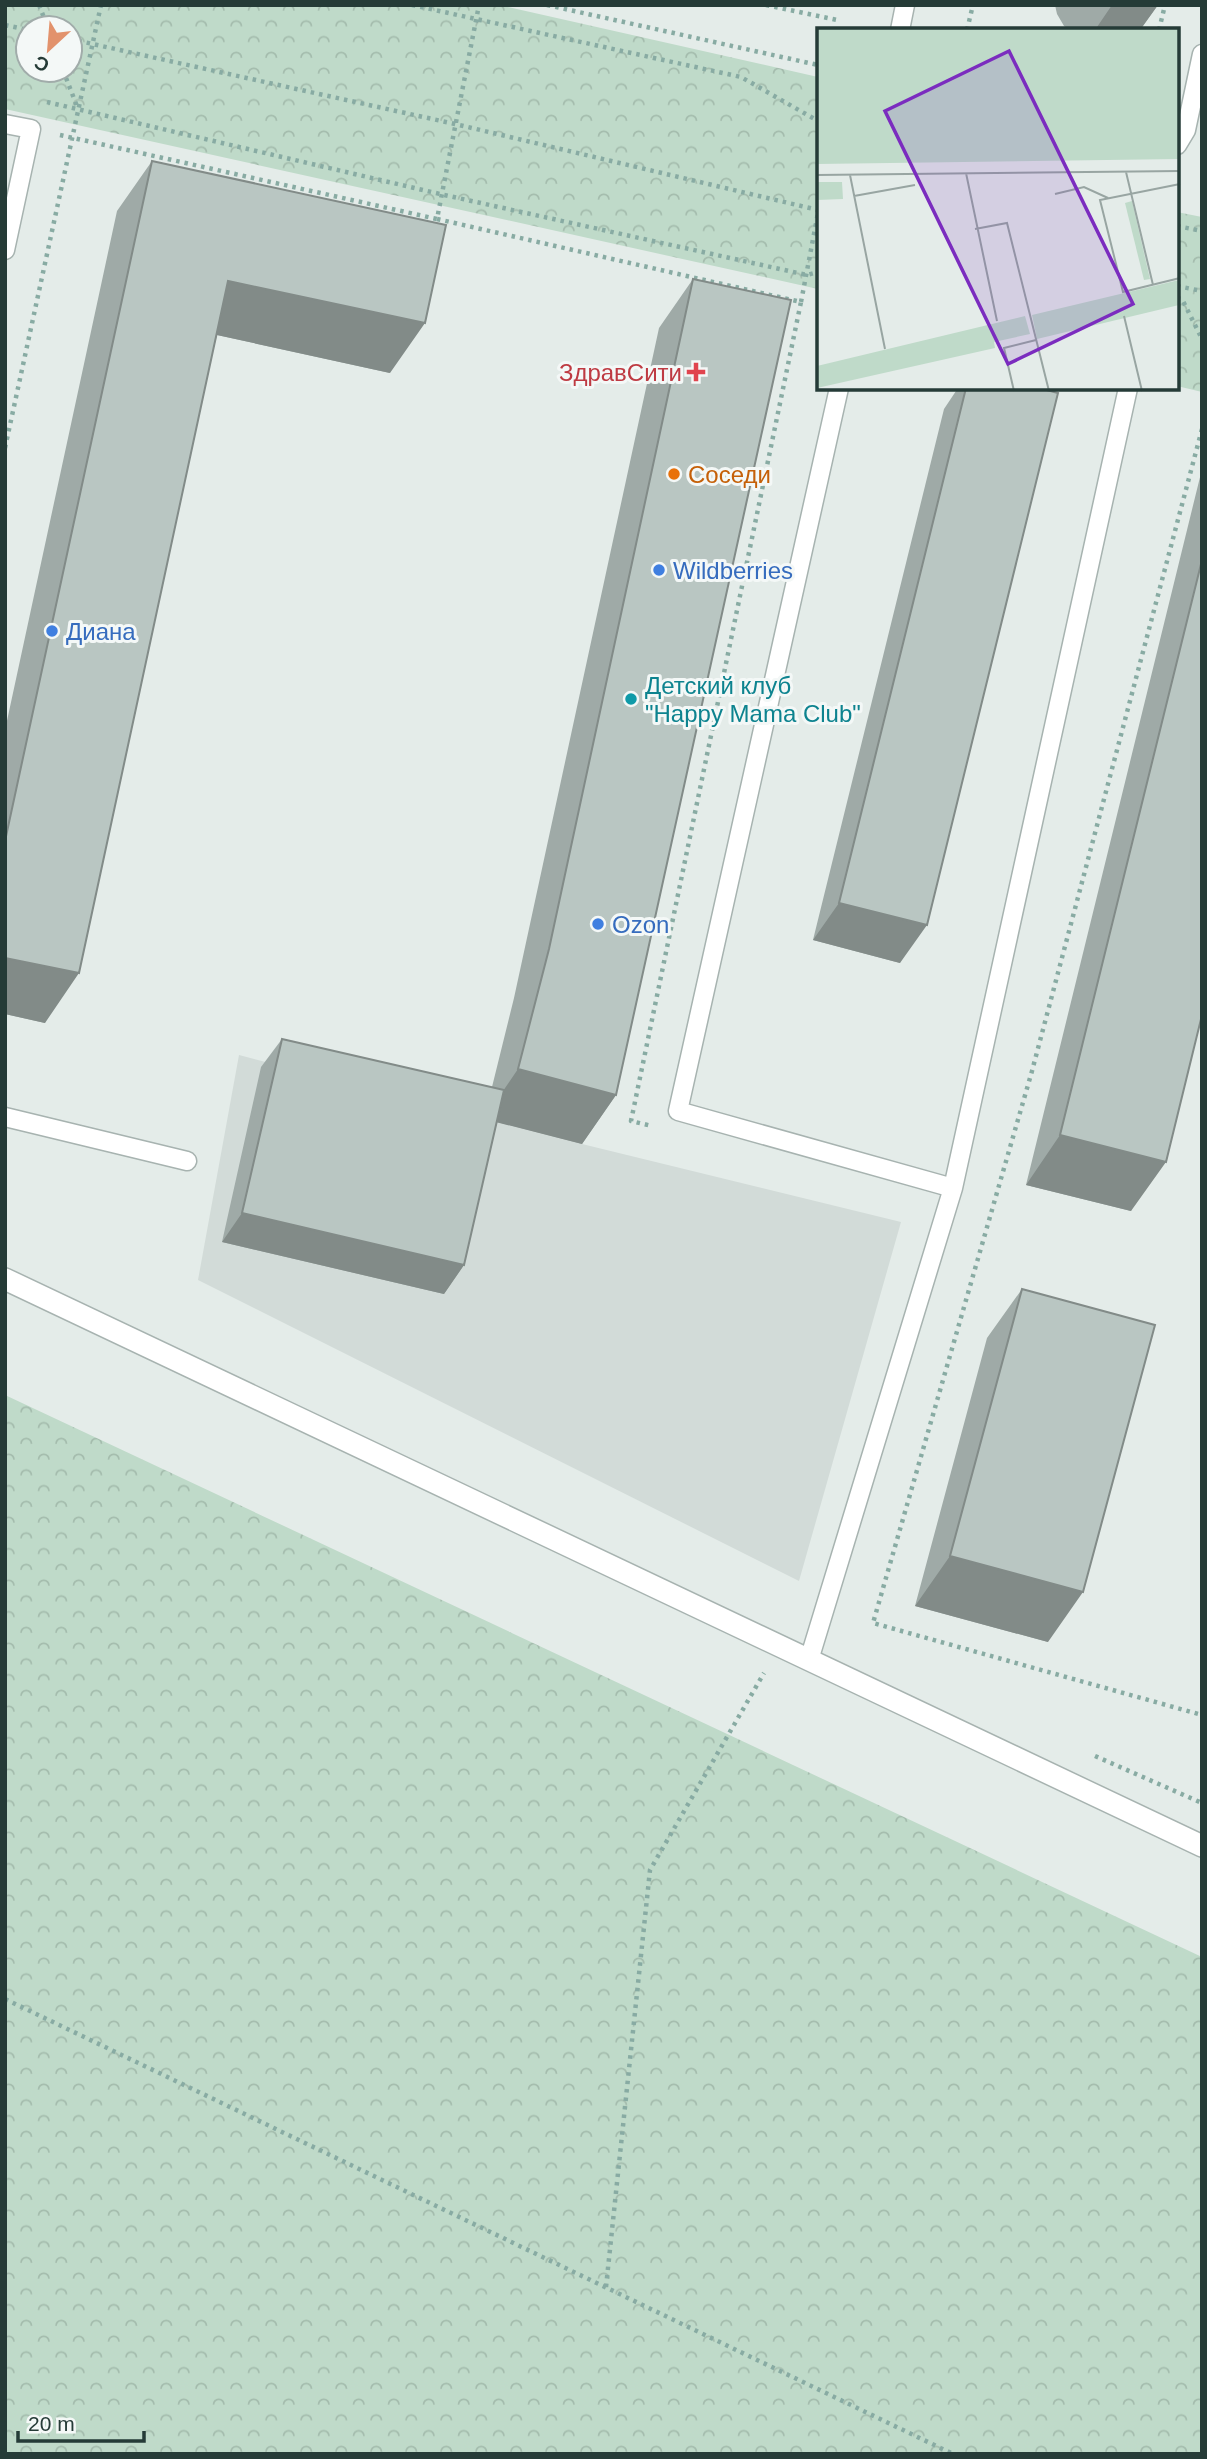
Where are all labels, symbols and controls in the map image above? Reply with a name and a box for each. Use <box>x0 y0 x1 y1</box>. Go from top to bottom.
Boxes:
north arrow <box>14 14 84 84</box>
inset map <box>817 28 1179 390</box>
text: С <box>31 51 53 76</box>
place label: ЗдравСити <box>559 359 682 386</box>
marker: ЗдравСити <box>688 364 704 380</box>
place label: Соседи <box>688 461 771 488</box>
marker: Соседи <box>666 466 682 482</box>
place label: Wildberries <box>673 557 793 584</box>
marker: Wildberries <box>651 562 667 578</box>
place label: Диана <box>66 618 136 645</box>
marker: Диана <box>44 623 60 639</box>
place label: Детский клуб "Happy Mama Club" <box>645 672 861 727</box>
marker: Детский клуб "Happy Mama Club" <box>623 691 639 707</box>
place label: Ozon <box>612 911 669 938</box>
marker: Ozon <box>590 916 606 932</box>
scale bar <box>18 2400 144 2444</box>
text: 20 m <box>28 2412 75 2435</box>

